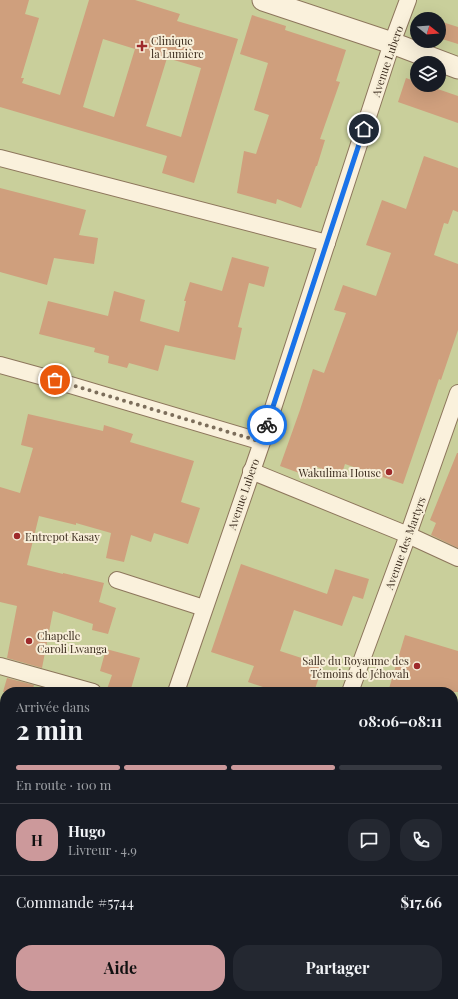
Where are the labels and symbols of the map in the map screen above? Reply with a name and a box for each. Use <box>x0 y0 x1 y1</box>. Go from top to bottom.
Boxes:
north arrow <box>410 12 446 48</box>
street label: Avenue Lubero <box>367 23 406 100</box>
place label: Clinique la Lumière <box>151 33 204 61</box>
marker: Clinique la Lumière <box>136 40 148 52</box>
pin <box>347 112 381 146</box>
pin <box>38 363 72 397</box>
courier <box>247 405 287 445</box>
street label: Avenue Lubero <box>223 456 262 533</box>
place label: Wakulima House <box>297 465 381 480</box>
marker: Wakulima House <box>384 467 394 477</box>
street label: Avenue des Martyrs <box>381 494 429 592</box>
place label: Entrepot Kasay <box>25 529 100 544</box>
marker: Entrepot Kasay <box>12 531 22 541</box>
place label: Chapelle Caroli Lwanga <box>37 628 108 656</box>
marker: Chapelle Caroli Lwanga <box>24 636 34 646</box>
place label: Salle du Royaume des Témoins de Jéhovah <box>302 653 410 681</box>
marker: Salle du Royaume des Témoins de Jéhovah <box>412 661 422 671</box>

